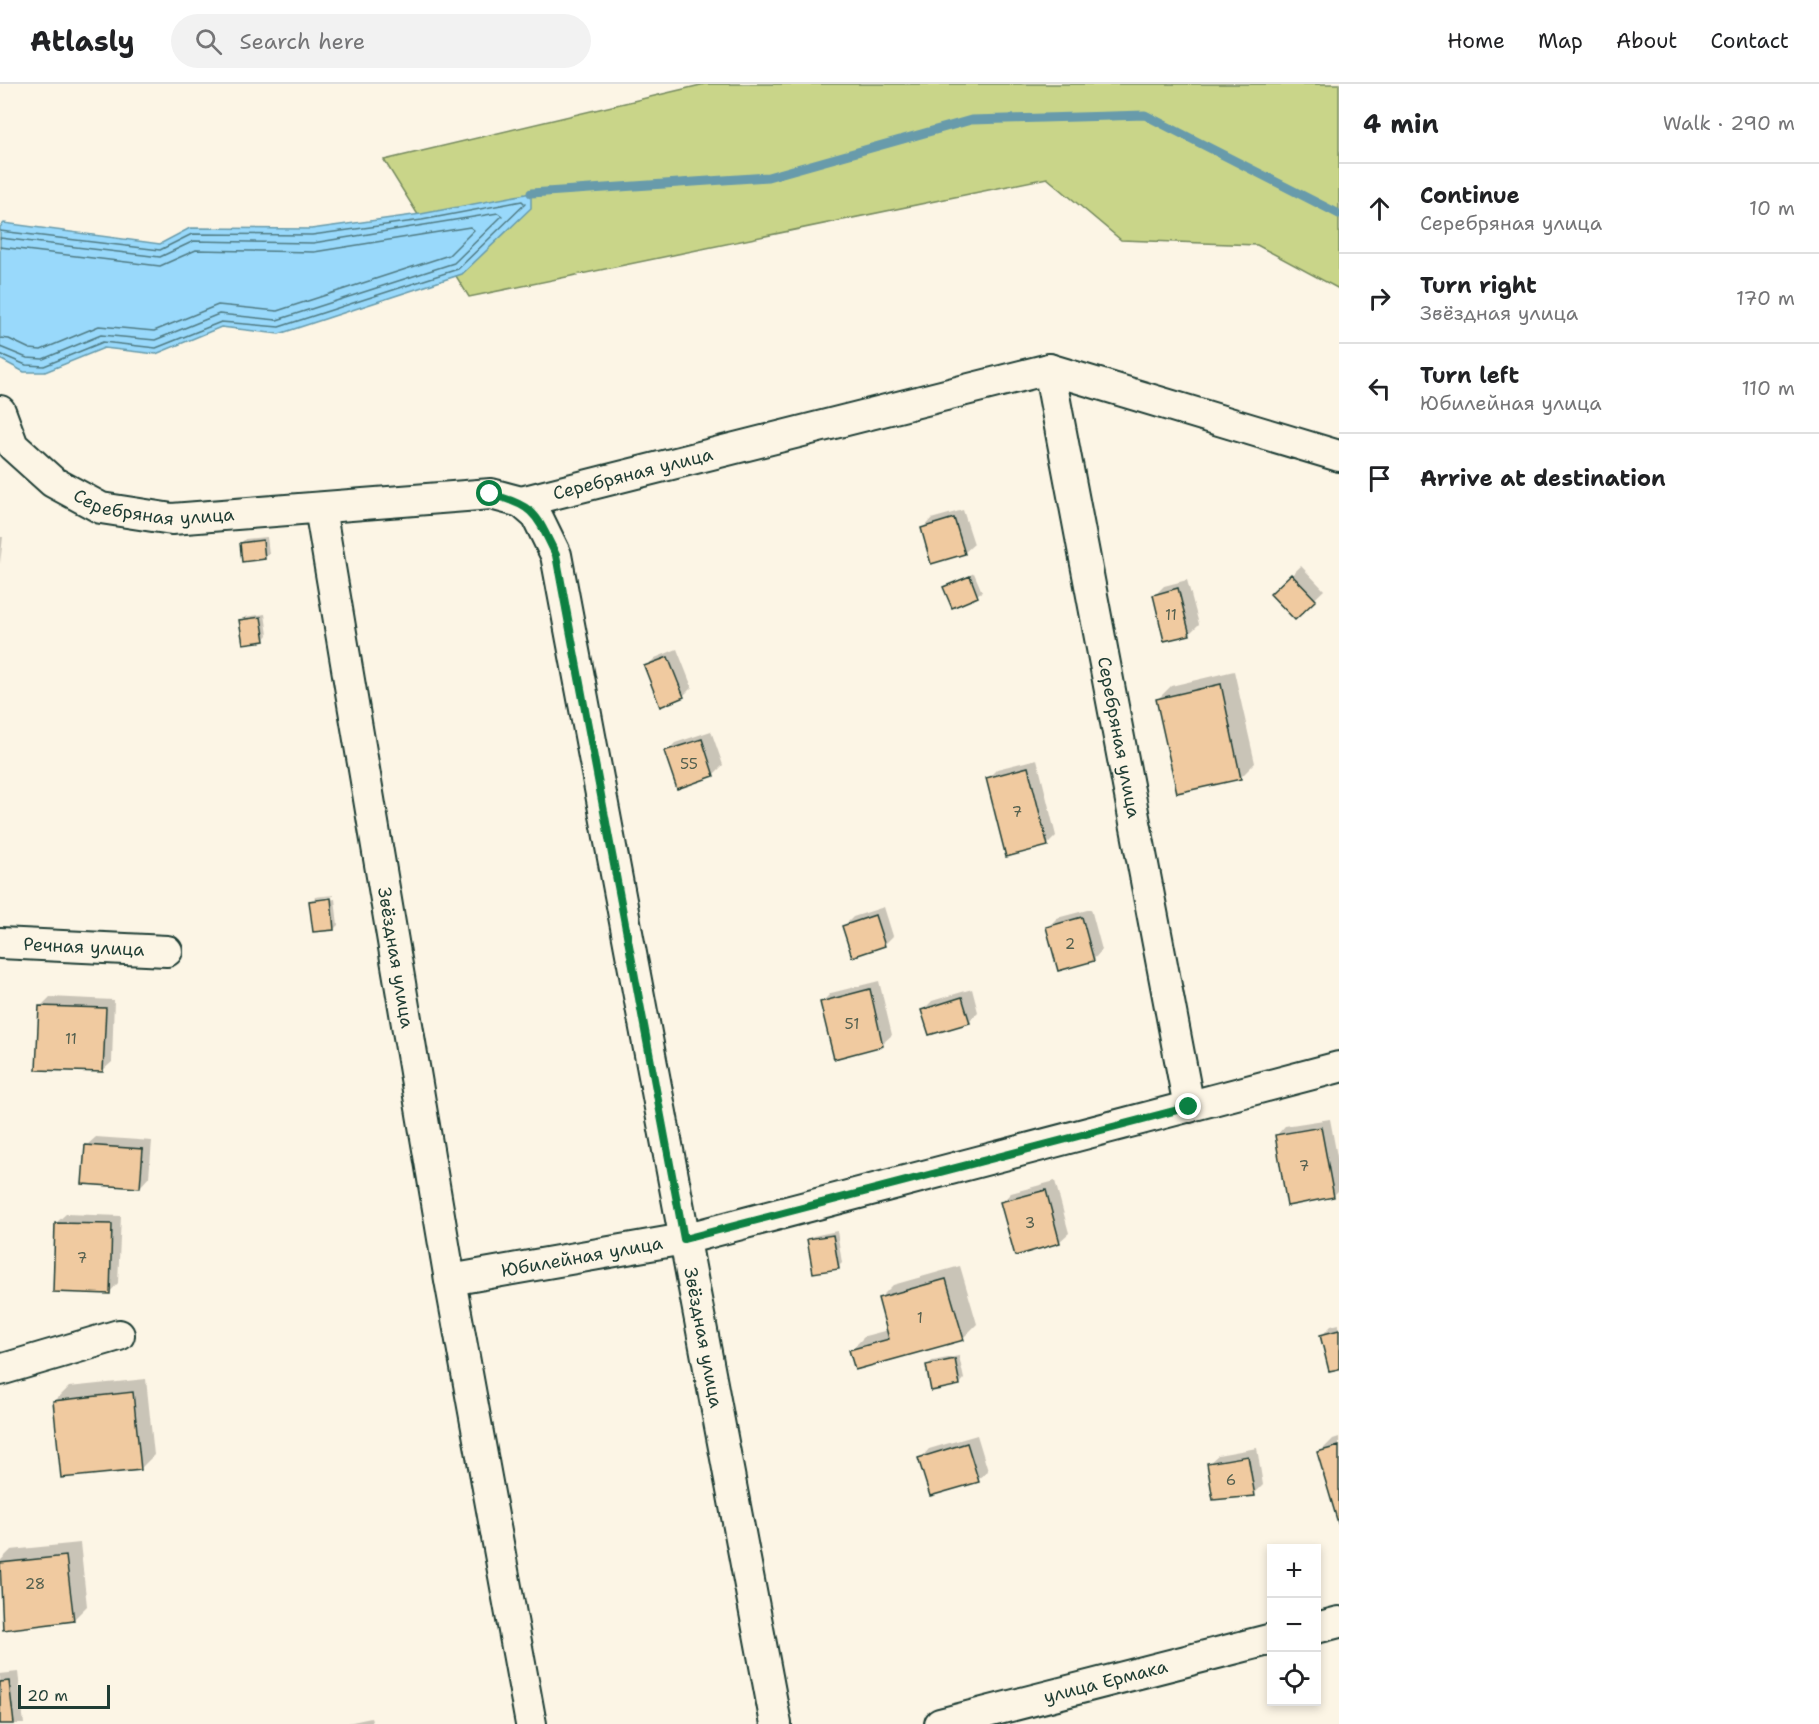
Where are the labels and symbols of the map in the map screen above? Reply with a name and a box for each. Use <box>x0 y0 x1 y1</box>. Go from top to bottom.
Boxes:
street label: Серебряная улица <box>550 442 715 505</box>
route start <box>476 480 502 506</box>
street label: Серебряная улица <box>69 483 235 531</box>
house number: 11 <box>1165 605 1177 625</box>
street label: Серебряная улица <box>1092 655 1146 820</box>
house number: 55 <box>680 754 698 774</box>
house number: 7 <box>1012 802 1022 822</box>
street label: Звёздная улица <box>372 885 419 1030</box>
street label: Речная улица <box>23 932 145 962</box>
house number: 2 <box>1065 934 1075 954</box>
house number: 51 <box>845 1014 859 1034</box>
house number: 11 <box>65 1029 77 1049</box>
route end <box>1175 1093 1201 1119</box>
house number: 7 <box>1299 1156 1309 1176</box>
house number: 3 <box>1025 1213 1035 1233</box>
street label: Юбилейная улица <box>499 1231 665 1283</box>
house number: 7 <box>77 1248 87 1268</box>
street label: Звёздная улица <box>678 1265 728 1410</box>
house number: 1 <box>917 1308 923 1328</box>
house number: 6 <box>1226 1470 1236 1490</box>
house number: 28 <box>25 1574 45 1594</box>
street label: улица Ермака <box>1041 1654 1170 1709</box>
scale bar <box>18 1682 110 1710</box>

